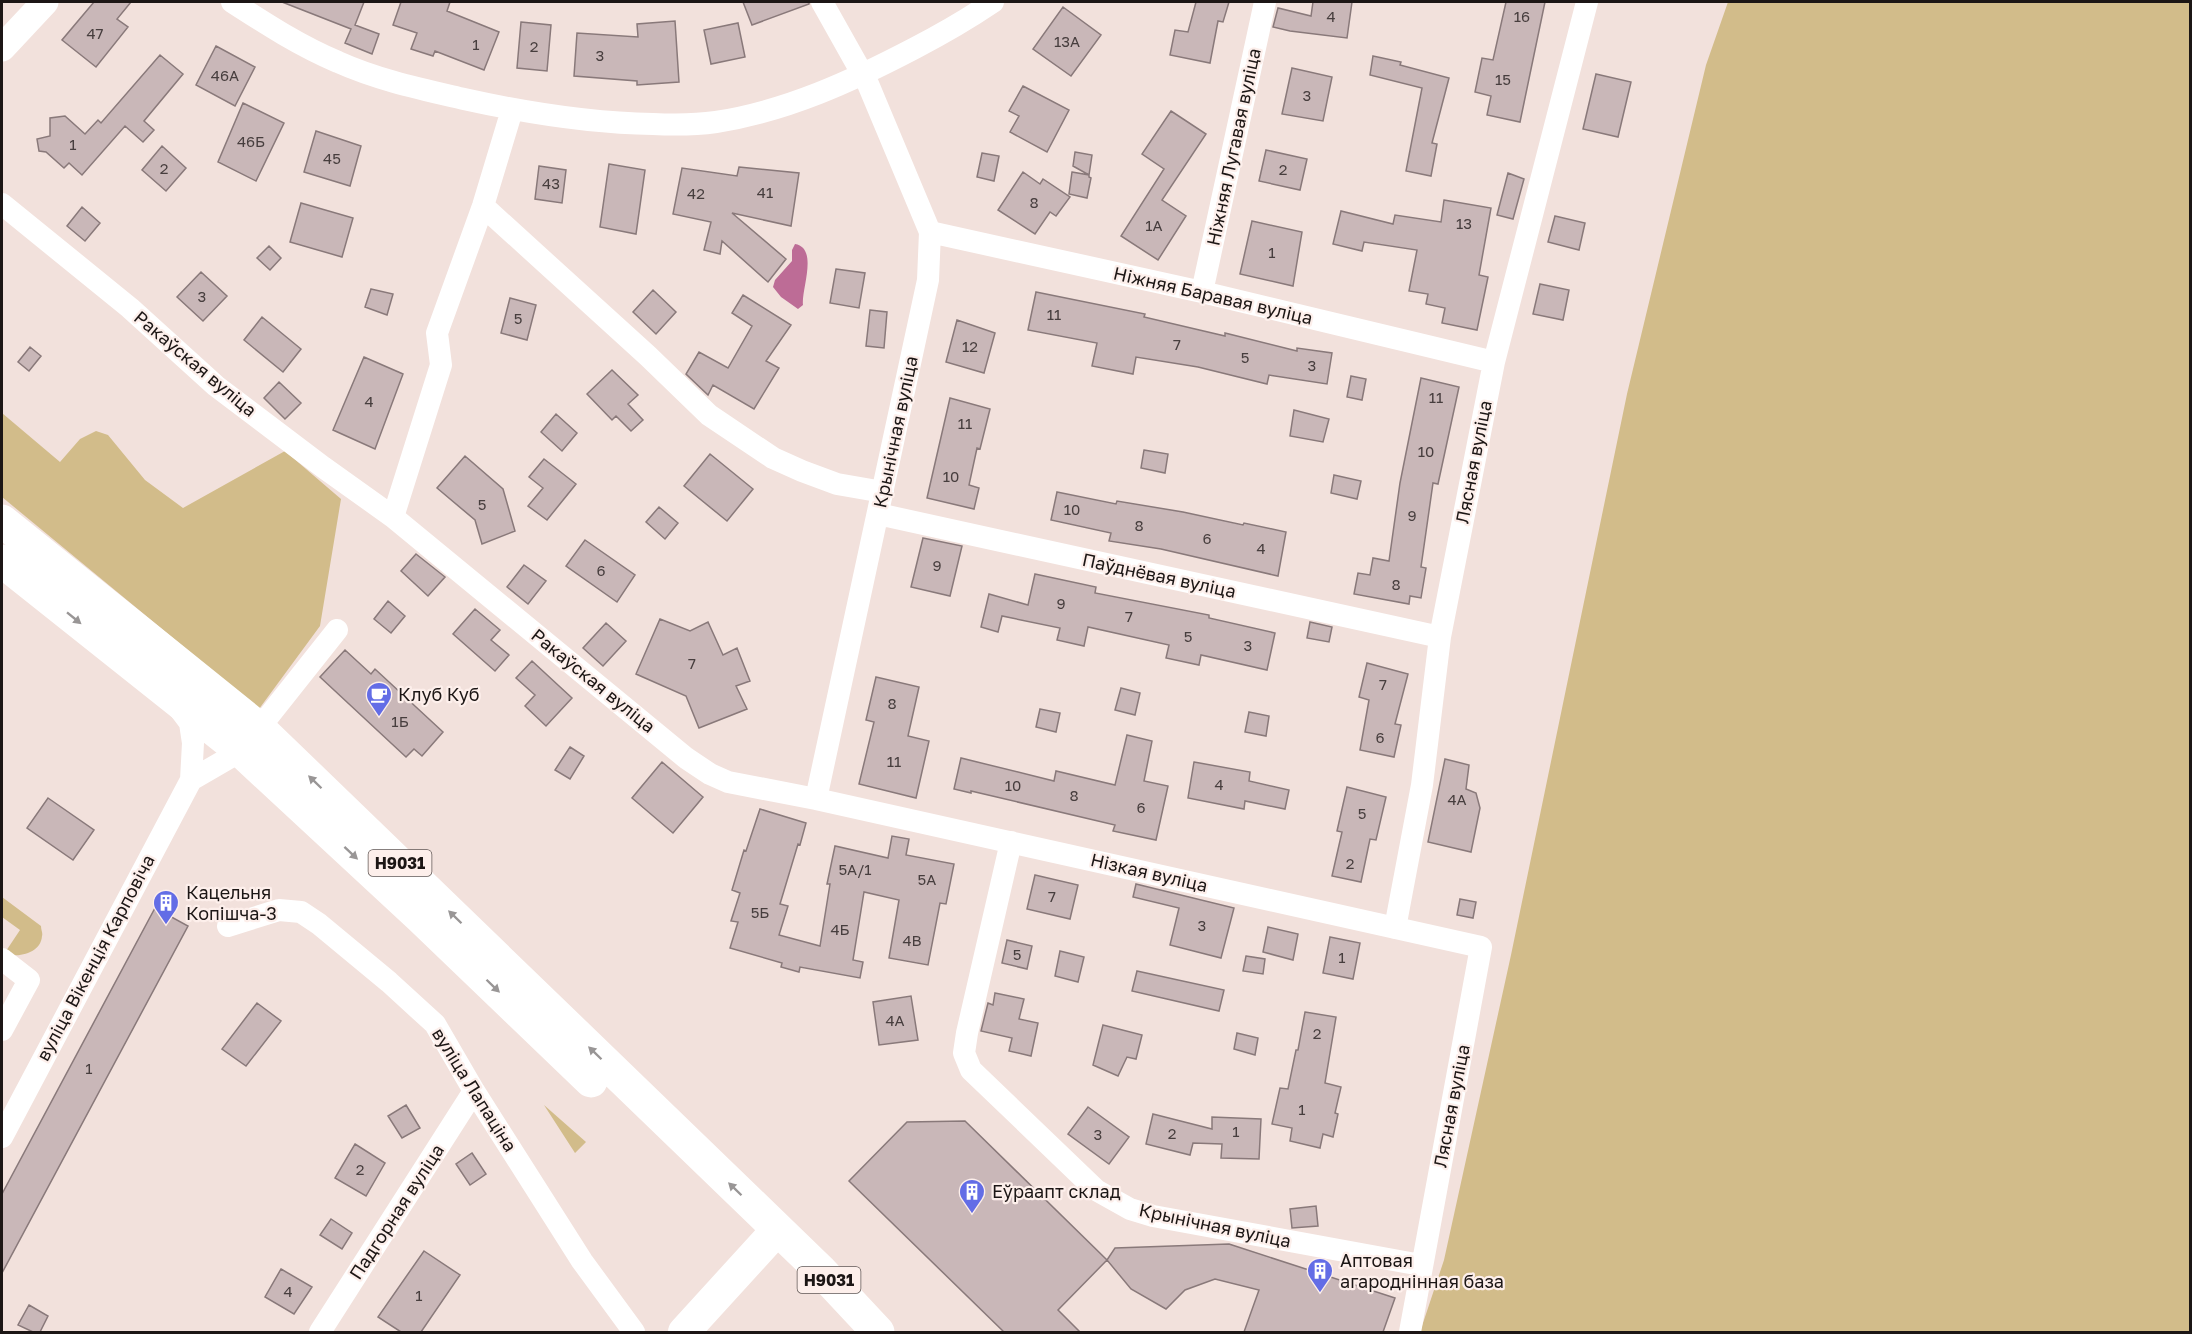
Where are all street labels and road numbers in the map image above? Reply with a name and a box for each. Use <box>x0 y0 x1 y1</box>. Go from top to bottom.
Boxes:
street label: Ніжняя Лугавая вуліца <box>1201 46 1265 248</box>
street label: Ніжняя Баравая вуліца <box>1111 261 1315 329</box>
street label: Ракаўская вуліца <box>130 306 261 421</box>
street label: Крынічная вуліца <box>868 354 922 510</box>
street label: Лясная вуліца <box>1450 398 1496 525</box>
street label: Паўднёвая вуліца <box>1080 548 1238 602</box>
street label: Ракаўская вуліца <box>527 624 660 737</box>
street label: Нізкая вуліца <box>1089 848 1210 896</box>
road number: Н9031 <box>368 850 432 876</box>
street label: вуліца Вікенція Карповіча <box>31 851 159 1064</box>
street label: вуліца Лапаціна <box>428 1023 522 1156</box>
street label: Лясная вуліца <box>1428 1042 1474 1169</box>
street label: Падгорная вуліца <box>344 1140 448 1283</box>
street label: Крынічная вуліца <box>1137 1198 1293 1252</box>
road number: Н9031 <box>798 1267 860 1293</box>

